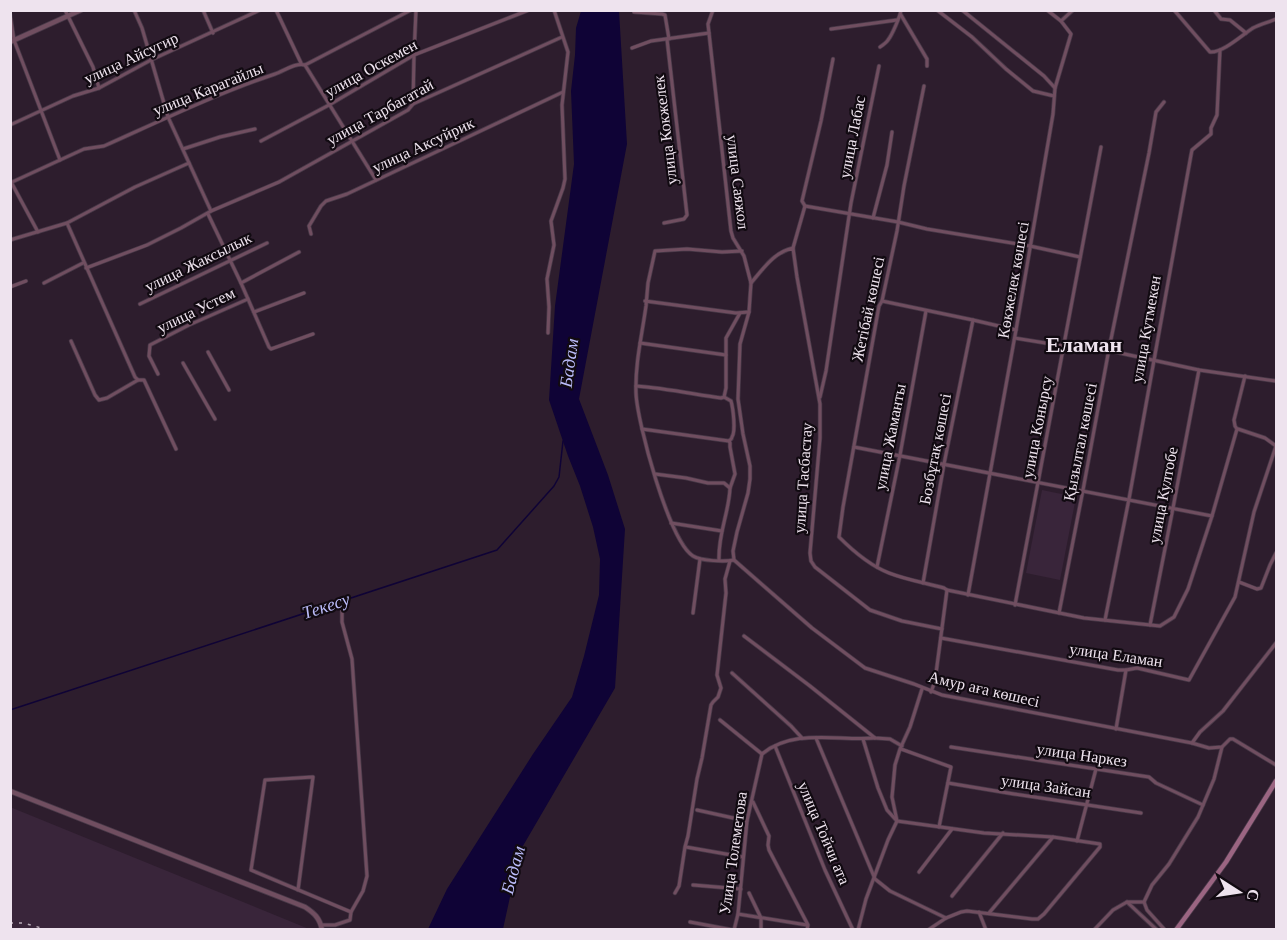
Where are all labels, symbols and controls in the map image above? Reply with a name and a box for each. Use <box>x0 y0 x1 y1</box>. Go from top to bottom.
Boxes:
street label: улица Айсугир <box>81 29 181 88</box>
street label: улица Оскемен <box>322 36 421 101</box>
street label: улица Карагайлы <box>151 59 266 120</box>
street label: улица Кокжелек <box>650 74 681 186</box>
street label: улица Тарбагатай <box>324 75 437 149</box>
street label: улица Лабас <box>836 94 869 180</box>
street label: улица Аксуйрик <box>369 114 477 177</box>
street label: улица Саяжол <box>723 134 752 230</box>
street label: Көкжелек көшесі <box>994 220 1032 340</box>
street label: улица Жаксылык <box>142 229 255 296</box>
street label: Жетібай көшесі <box>849 254 888 363</box>
street label: улица Кутмекен <box>1128 274 1165 384</box>
street label: улица Устем <box>154 284 238 337</box>
district label: Еламан <box>1046 332 1123 357</box>
water label: Бадам <box>556 337 582 390</box>
street label: улица Конырсу <box>1019 375 1056 480</box>
street label: Қызылтал көшесі <box>1060 381 1101 503</box>
street label: улица Жаманты <box>871 382 910 492</box>
street label: Бозбұтақ көшесі <box>916 391 955 506</box>
street label: улица Тасбастау <box>791 422 816 534</box>
street label: улица Култобе <box>1145 445 1182 545</box>
water label: Текесу <box>300 589 352 623</box>
street label: улица Еламан <box>1068 640 1164 671</box>
street label: Амур аға көшесі <box>927 668 1042 711</box>
street label: улица Наркез <box>1036 740 1128 771</box>
street label: улица Зайсан <box>1000 771 1092 802</box>
street label: улица Тойчи ата <box>794 779 853 887</box>
street label: Улица Толеметова <box>716 791 751 916</box>
water label: Бадам <box>497 843 529 897</box>
north arrow <box>1209 862 1269 922</box>
text: С <box>1244 888 1263 902</box>

